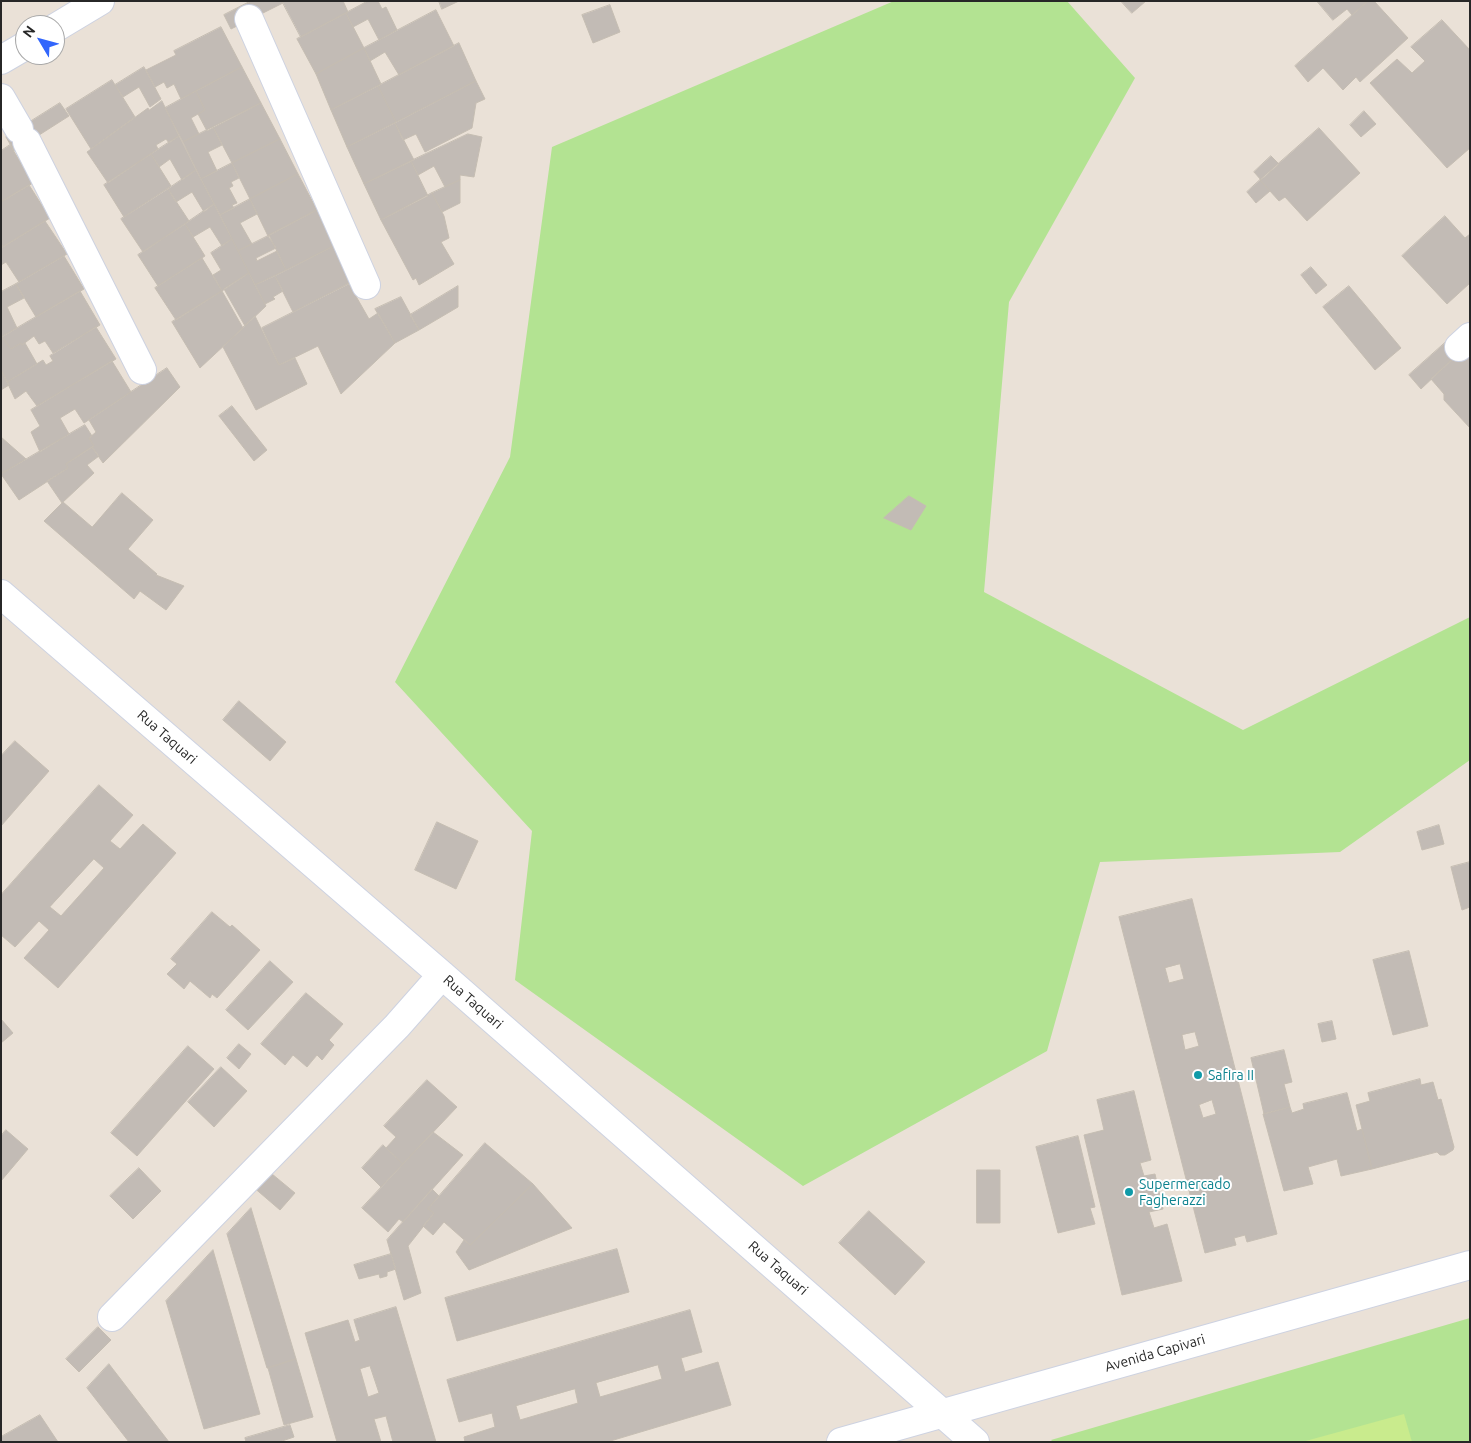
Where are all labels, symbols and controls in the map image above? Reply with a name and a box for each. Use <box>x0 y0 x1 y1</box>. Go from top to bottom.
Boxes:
north arrow <box>15 15 65 65</box>
text: N <box>19 23 38 41</box>
street label: Rua Taquari <box>134 707 200 767</box>
street label: Rua Taquari <box>440 972 506 1032</box>
place label: Safira II <box>1208 1067 1254 1083</box>
marker: Safira II <box>1192 1069 1204 1081</box>
place label: Supermercado Fagherazzi <box>1139 1176 1231 1208</box>
marker: Supermercado Fagherazzi <box>1123 1186 1135 1198</box>
street label: Rua Taquari <box>745 1238 811 1298</box>
street label: Avenida Capivari <box>1103 1331 1207 1375</box>

